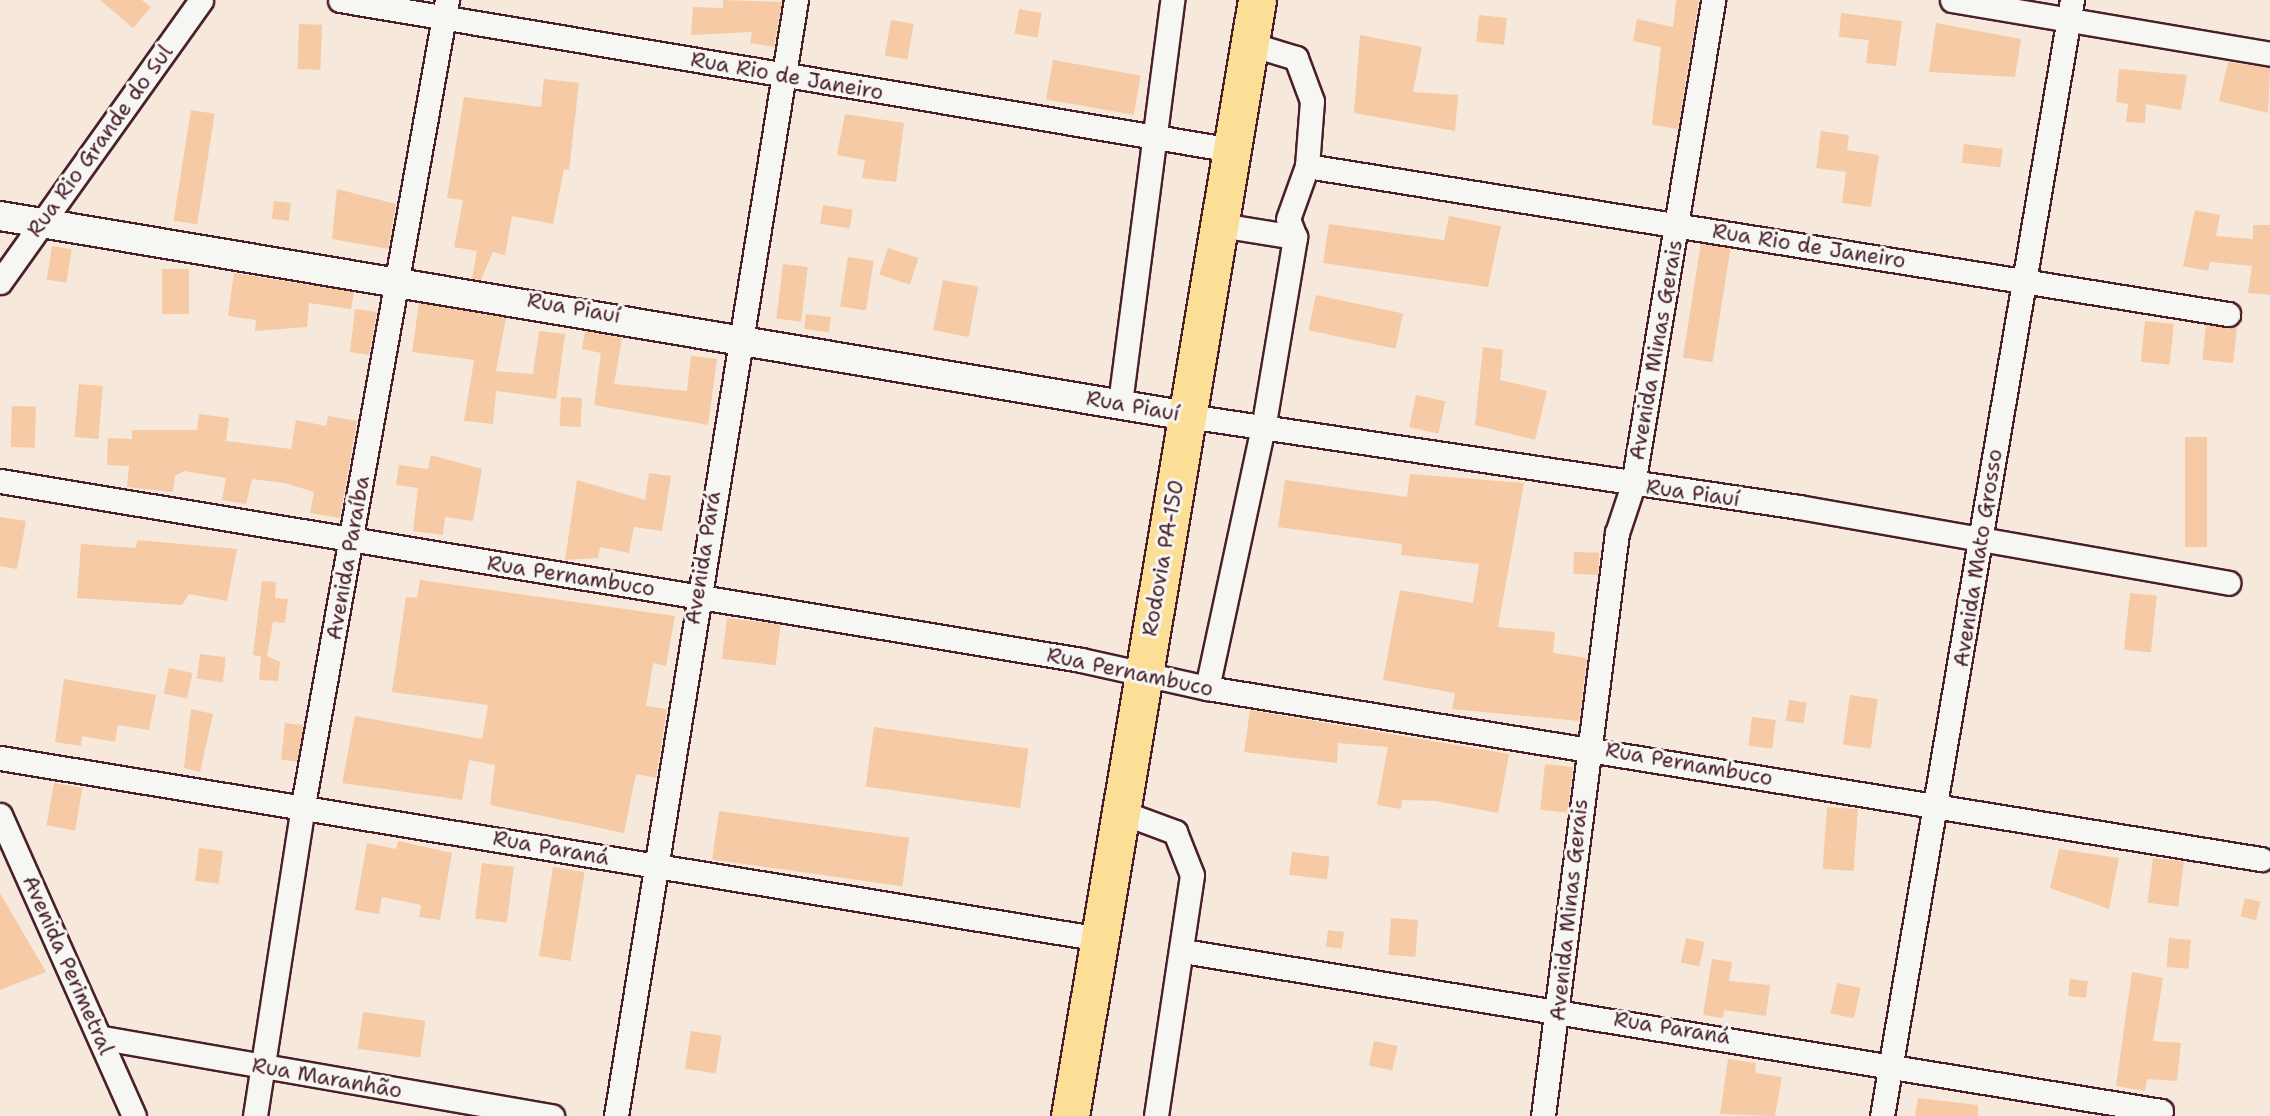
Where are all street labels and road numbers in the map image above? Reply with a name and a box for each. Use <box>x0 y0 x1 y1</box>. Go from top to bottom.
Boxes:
street label: Rua Rio Grande do Sul <box>22 40 178 242</box>
street label: Rua Rio de Janeiro <box>689 47 885 105</box>
street label: Rua Rio de Janeiro <box>1711 218 1907 274</box>
street label: Avenida Minas Gerais <box>1624 238 1688 462</box>
street label: Rua Piauí <box>525 287 623 329</box>
street label: Rua Piauí <box>1084 385 1182 427</box>
street label: Avenida Mato Grosso <box>1948 447 2008 669</box>
street label: Avenida Paraíba <box>321 474 375 642</box>
street label: Rua Piauí <box>1644 474 1742 512</box>
street label: Rodovia PA-150 <box>1137 478 1189 638</box>
street label: Avenida Pará <box>680 489 726 627</box>
street label: Rua Pernambuco <box>485 550 657 602</box>
street label: Rua Pernambuco <box>1045 642 1215 702</box>
street label: Rua Pernambuco <box>1603 737 1775 791</box>
street label: Avenida Minas Gerais <box>1545 798 1593 1022</box>
street label: Rua Paraná <box>491 825 611 871</box>
street label: Avenida Perimetral <box>17 872 119 1058</box>
street label: Rua Paraná <box>1612 1006 1732 1050</box>
street label: Rua Maranhão <box>250 1052 404 1104</box>

